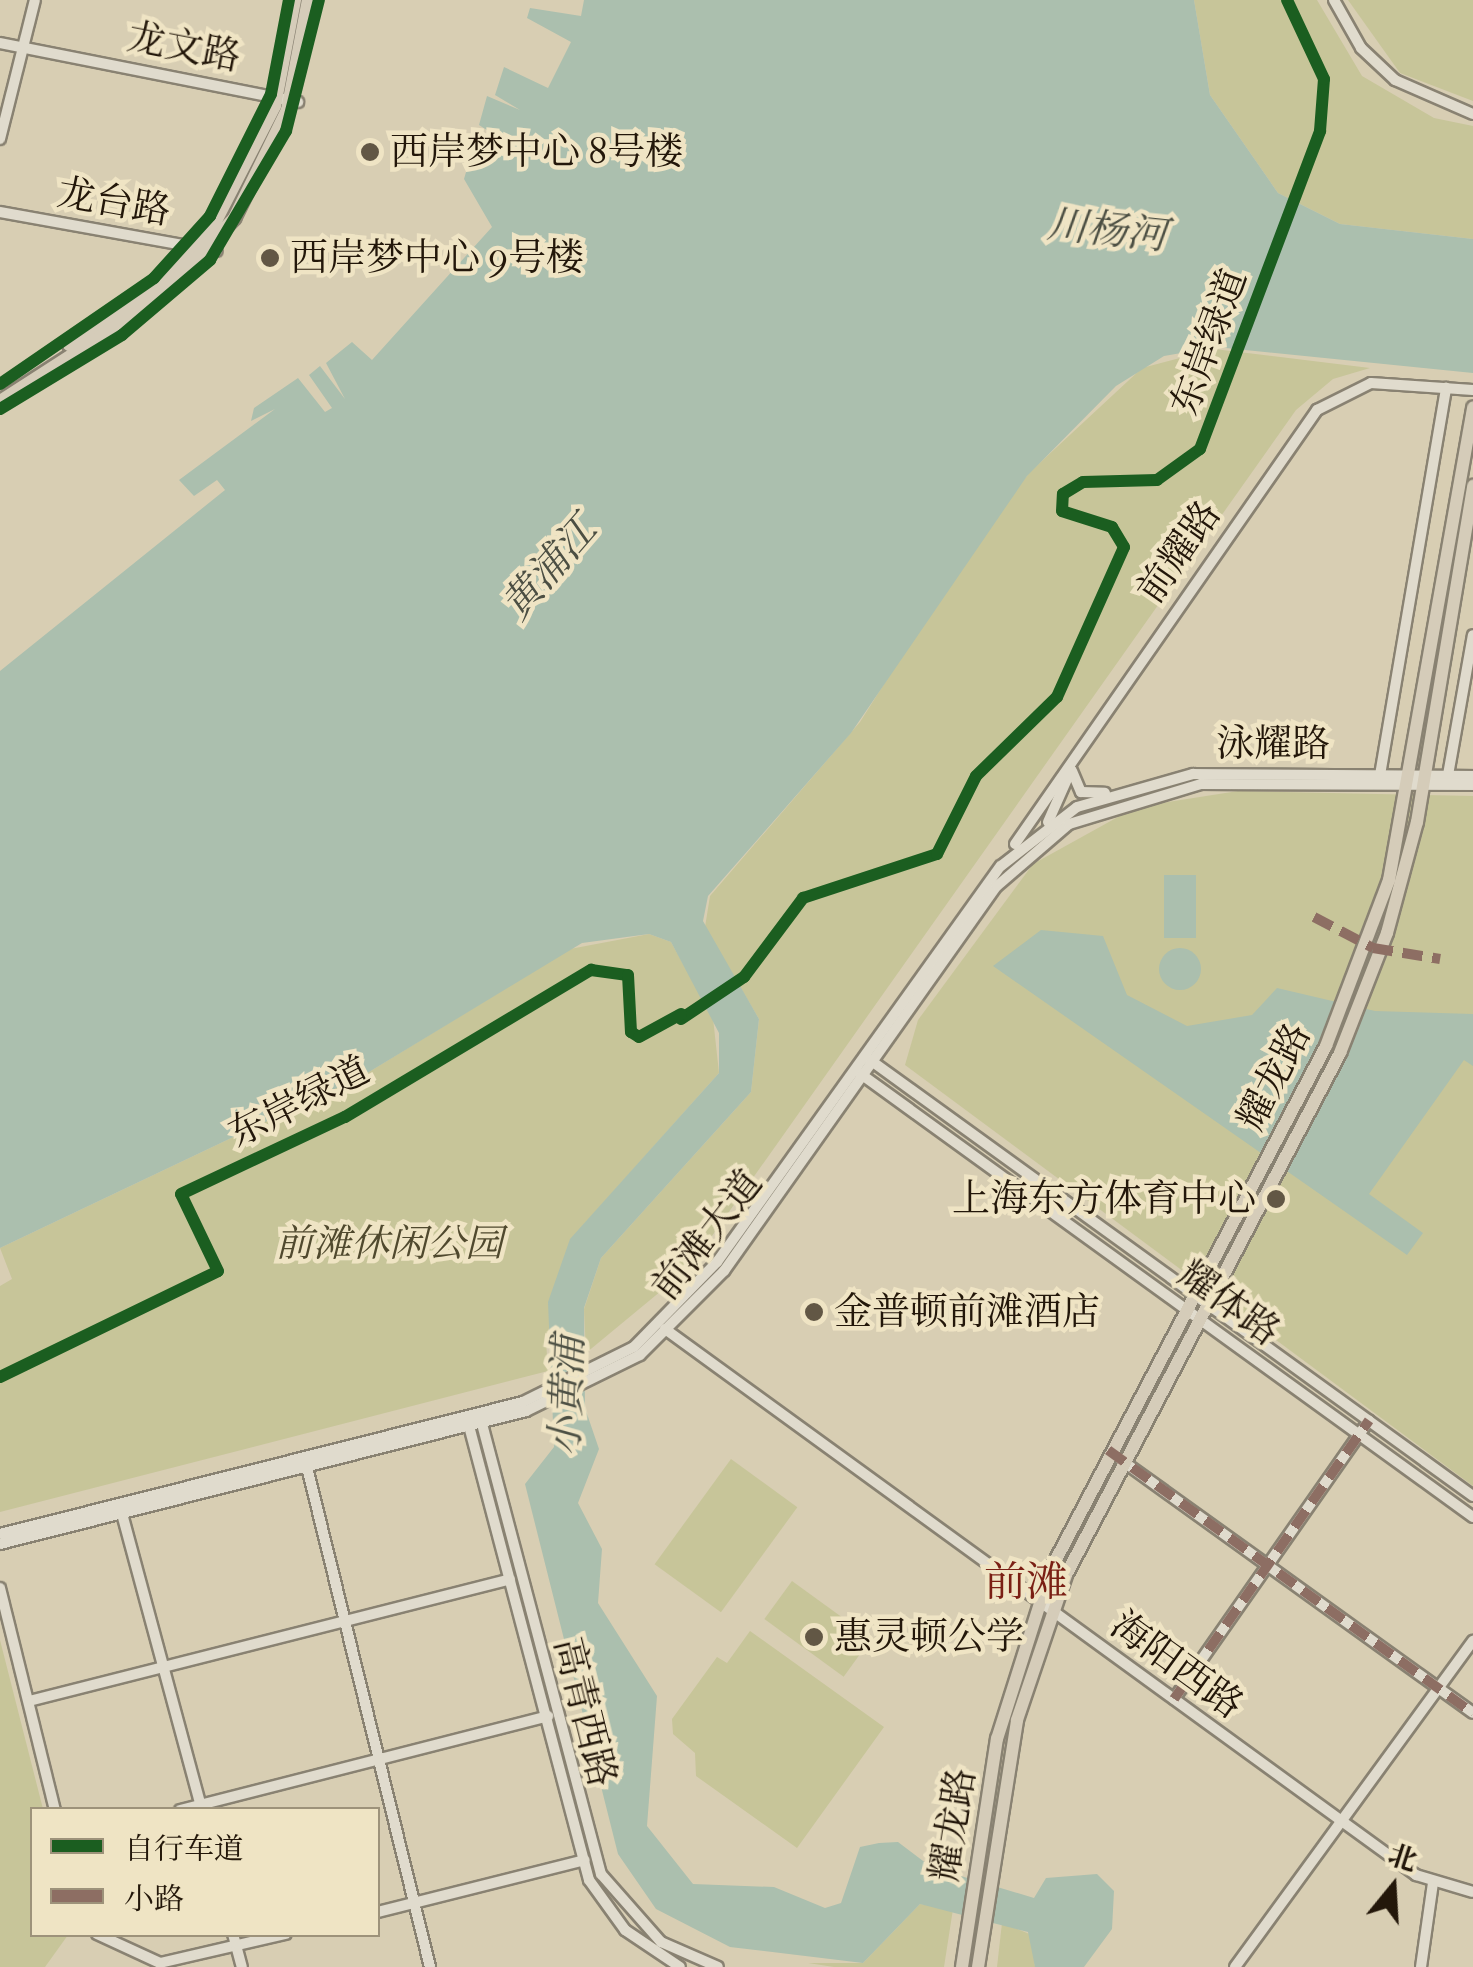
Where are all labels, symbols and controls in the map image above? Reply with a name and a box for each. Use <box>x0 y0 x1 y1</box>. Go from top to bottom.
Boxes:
street label: 龙文路 <box>124 14 244 80</box>
place label: 西岸梦中心 8号楼 <box>390 129 683 175</box>
marker: 西岸梦中心 8号楼 <box>359 141 381 163</box>
street label: 龙台路 <box>54 170 174 234</box>
water label: 川杨河 <box>1045 200 1169 260</box>
place label: 西岸梦中心 9号楼 <box>290 235 584 281</box>
marker: 西岸梦中心 9号楼 <box>259 247 281 269</box>
street label: 东岸绿道 <box>1162 263 1256 421</box>
street label: 前耀路 <box>1128 492 1230 612</box>
water label: 黄浦江 <box>492 507 606 629</box>
street label: 泳耀路 <box>1216 721 1330 767</box>
street label: 耀龙路 <box>1228 1016 1320 1138</box>
street label: 东岸绿道 <box>221 1047 377 1157</box>
street label: 前滩大道 <box>642 1161 772 1309</box>
place label: 上海东方体育中心 <box>952 1176 1256 1222</box>
marker: 上海东方体育中心 <box>1265 1188 1287 1210</box>
park label: 前滩休闲公园 <box>275 1221 503 1267</box>
street label: 耀体路 <box>1169 1251 1289 1355</box>
place label: 金普顿前滩酒店 <box>834 1289 1100 1335</box>
marker: 金普顿前滩酒店 <box>803 1301 825 1323</box>
water label: 小黄浦 <box>541 1335 593 1457</box>
district label: 前滩 <box>984 1558 1068 1608</box>
street label: 海阳西路 <box>1102 1602 1252 1728</box>
place label: 惠灵顿公学 <box>834 1614 1024 1660</box>
marker: 惠灵顿公学 <box>803 1626 825 1648</box>
street label: 高青西路 <box>544 1633 626 1791</box>
street label: 耀龙路 <box>922 1765 984 1885</box>
legend <box>30 1807 380 1937</box>
text: 自行车道 <box>124 1832 244 1867</box>
north arrow <box>1343 1837 1443 1937</box>
text: 北 <box>1384 1838 1421 1878</box>
text: 小路 <box>124 1882 184 1917</box>

